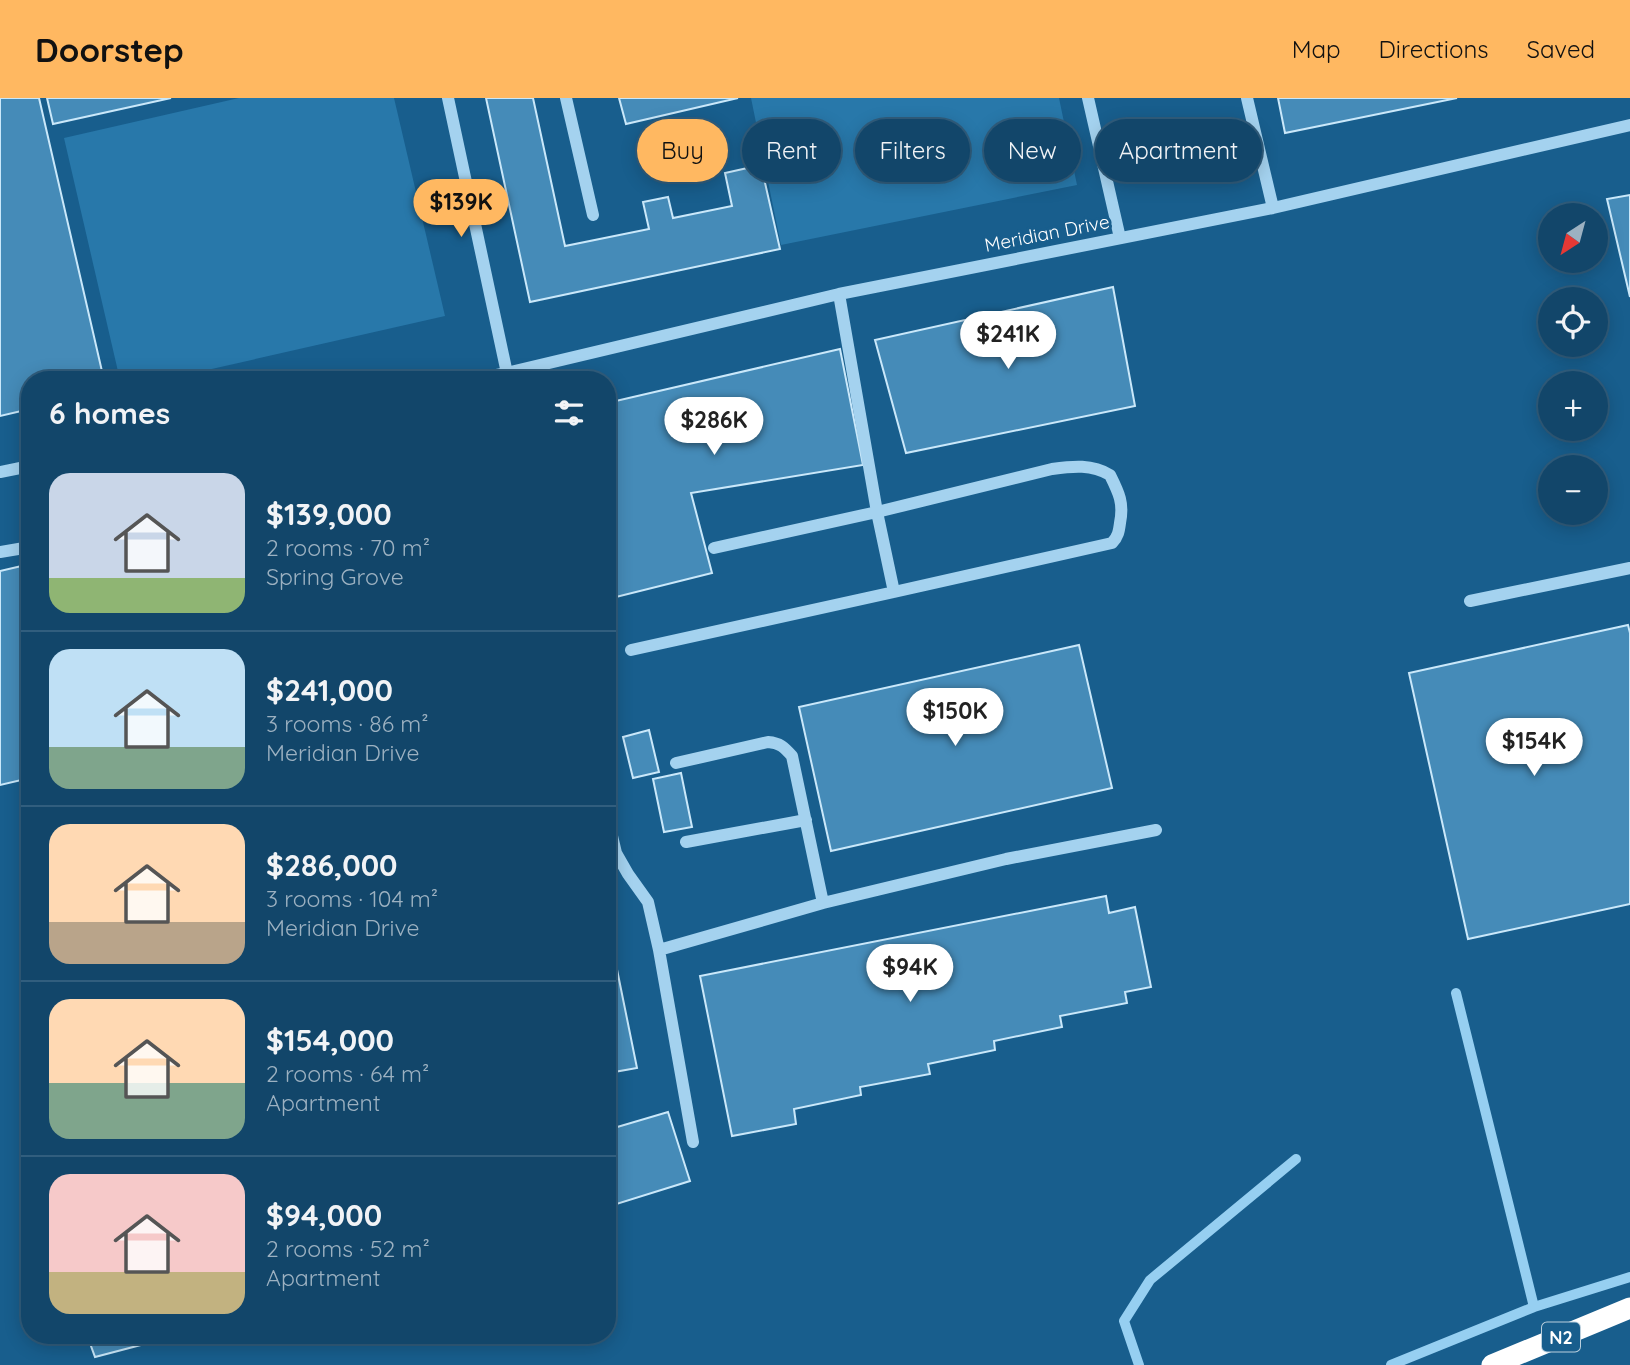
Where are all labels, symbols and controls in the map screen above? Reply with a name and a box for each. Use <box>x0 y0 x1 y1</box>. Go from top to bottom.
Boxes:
text: Doorstep <box>35 29 184 70</box>
text: Map <box>1292 34 1341 64</box>
text: Directions <box>1379 34 1489 64</box>
text: Saved <box>1527 34 1595 64</box>
chip: Buy <box>637 119 728 182</box>
chip: Rent <box>742 119 841 182</box>
chip: Filters <box>855 119 970 182</box>
chip: New <box>984 119 1081 182</box>
chip: Apartment <box>1095 119 1262 182</box>
pin: $139K <box>412 180 510 239</box>
text: $139K <box>429 187 493 216</box>
north arrow <box>1538 203 1608 273</box>
map controls <box>1538 203 1608 525</box>
street label: Meridian Drive <box>982 209 1112 257</box>
button: locate <box>1538 287 1608 357</box>
pin: $241K <box>959 312 1057 371</box>
text: $241K <box>976 319 1040 348</box>
button: + <box>1538 371 1608 441</box>
text: 6 homes <box>49 394 170 432</box>
icon: filters <box>550 394 588 432</box>
pin: $286K <box>665 398 763 457</box>
text: $286K <box>680 405 748 434</box>
button: − <box>1538 455 1608 525</box>
text: $139,000 <box>266 495 392 533</box>
icon: home <box>105 501 189 585</box>
text: 2 rooms · 70 m² <box>266 533 430 562</box>
text: Spring Grove <box>266 562 404 591</box>
text: $241,000 <box>266 671 393 709</box>
icon: home <box>105 677 189 761</box>
pin: $150K <box>906 688 1004 748</box>
text: $150K <box>922 696 988 725</box>
text: 3 rooms · 86 m² <box>266 709 429 738</box>
pin: $154K <box>1485 718 1583 778</box>
text: $154K <box>1502 726 1566 755</box>
text: Meridian Drive <box>266 738 420 767</box>
text: $286,000 <box>266 846 398 884</box>
icon: home <box>105 852 189 936</box>
text: 3 rooms · 104 m² <box>266 884 438 913</box>
text: Meridian Drive <box>266 913 420 942</box>
pin: $94K <box>869 944 951 1004</box>
text: $94K <box>882 952 938 981</box>
text: $154,000 <box>266 1021 394 1059</box>
icon: home <box>105 1027 189 1111</box>
text: 2 rooms · 64 m² <box>266 1059 429 1088</box>
text: Apartment <box>266 1088 380 1117</box>
text: $94,000 <box>266 1196 382 1234</box>
icon: home <box>105 1202 189 1286</box>
text: 2 rooms · 52 m² <box>266 1234 430 1263</box>
text: Apartment <box>266 1263 380 1292</box>
road number: N2 <box>1542 1322 1580 1352</box>

